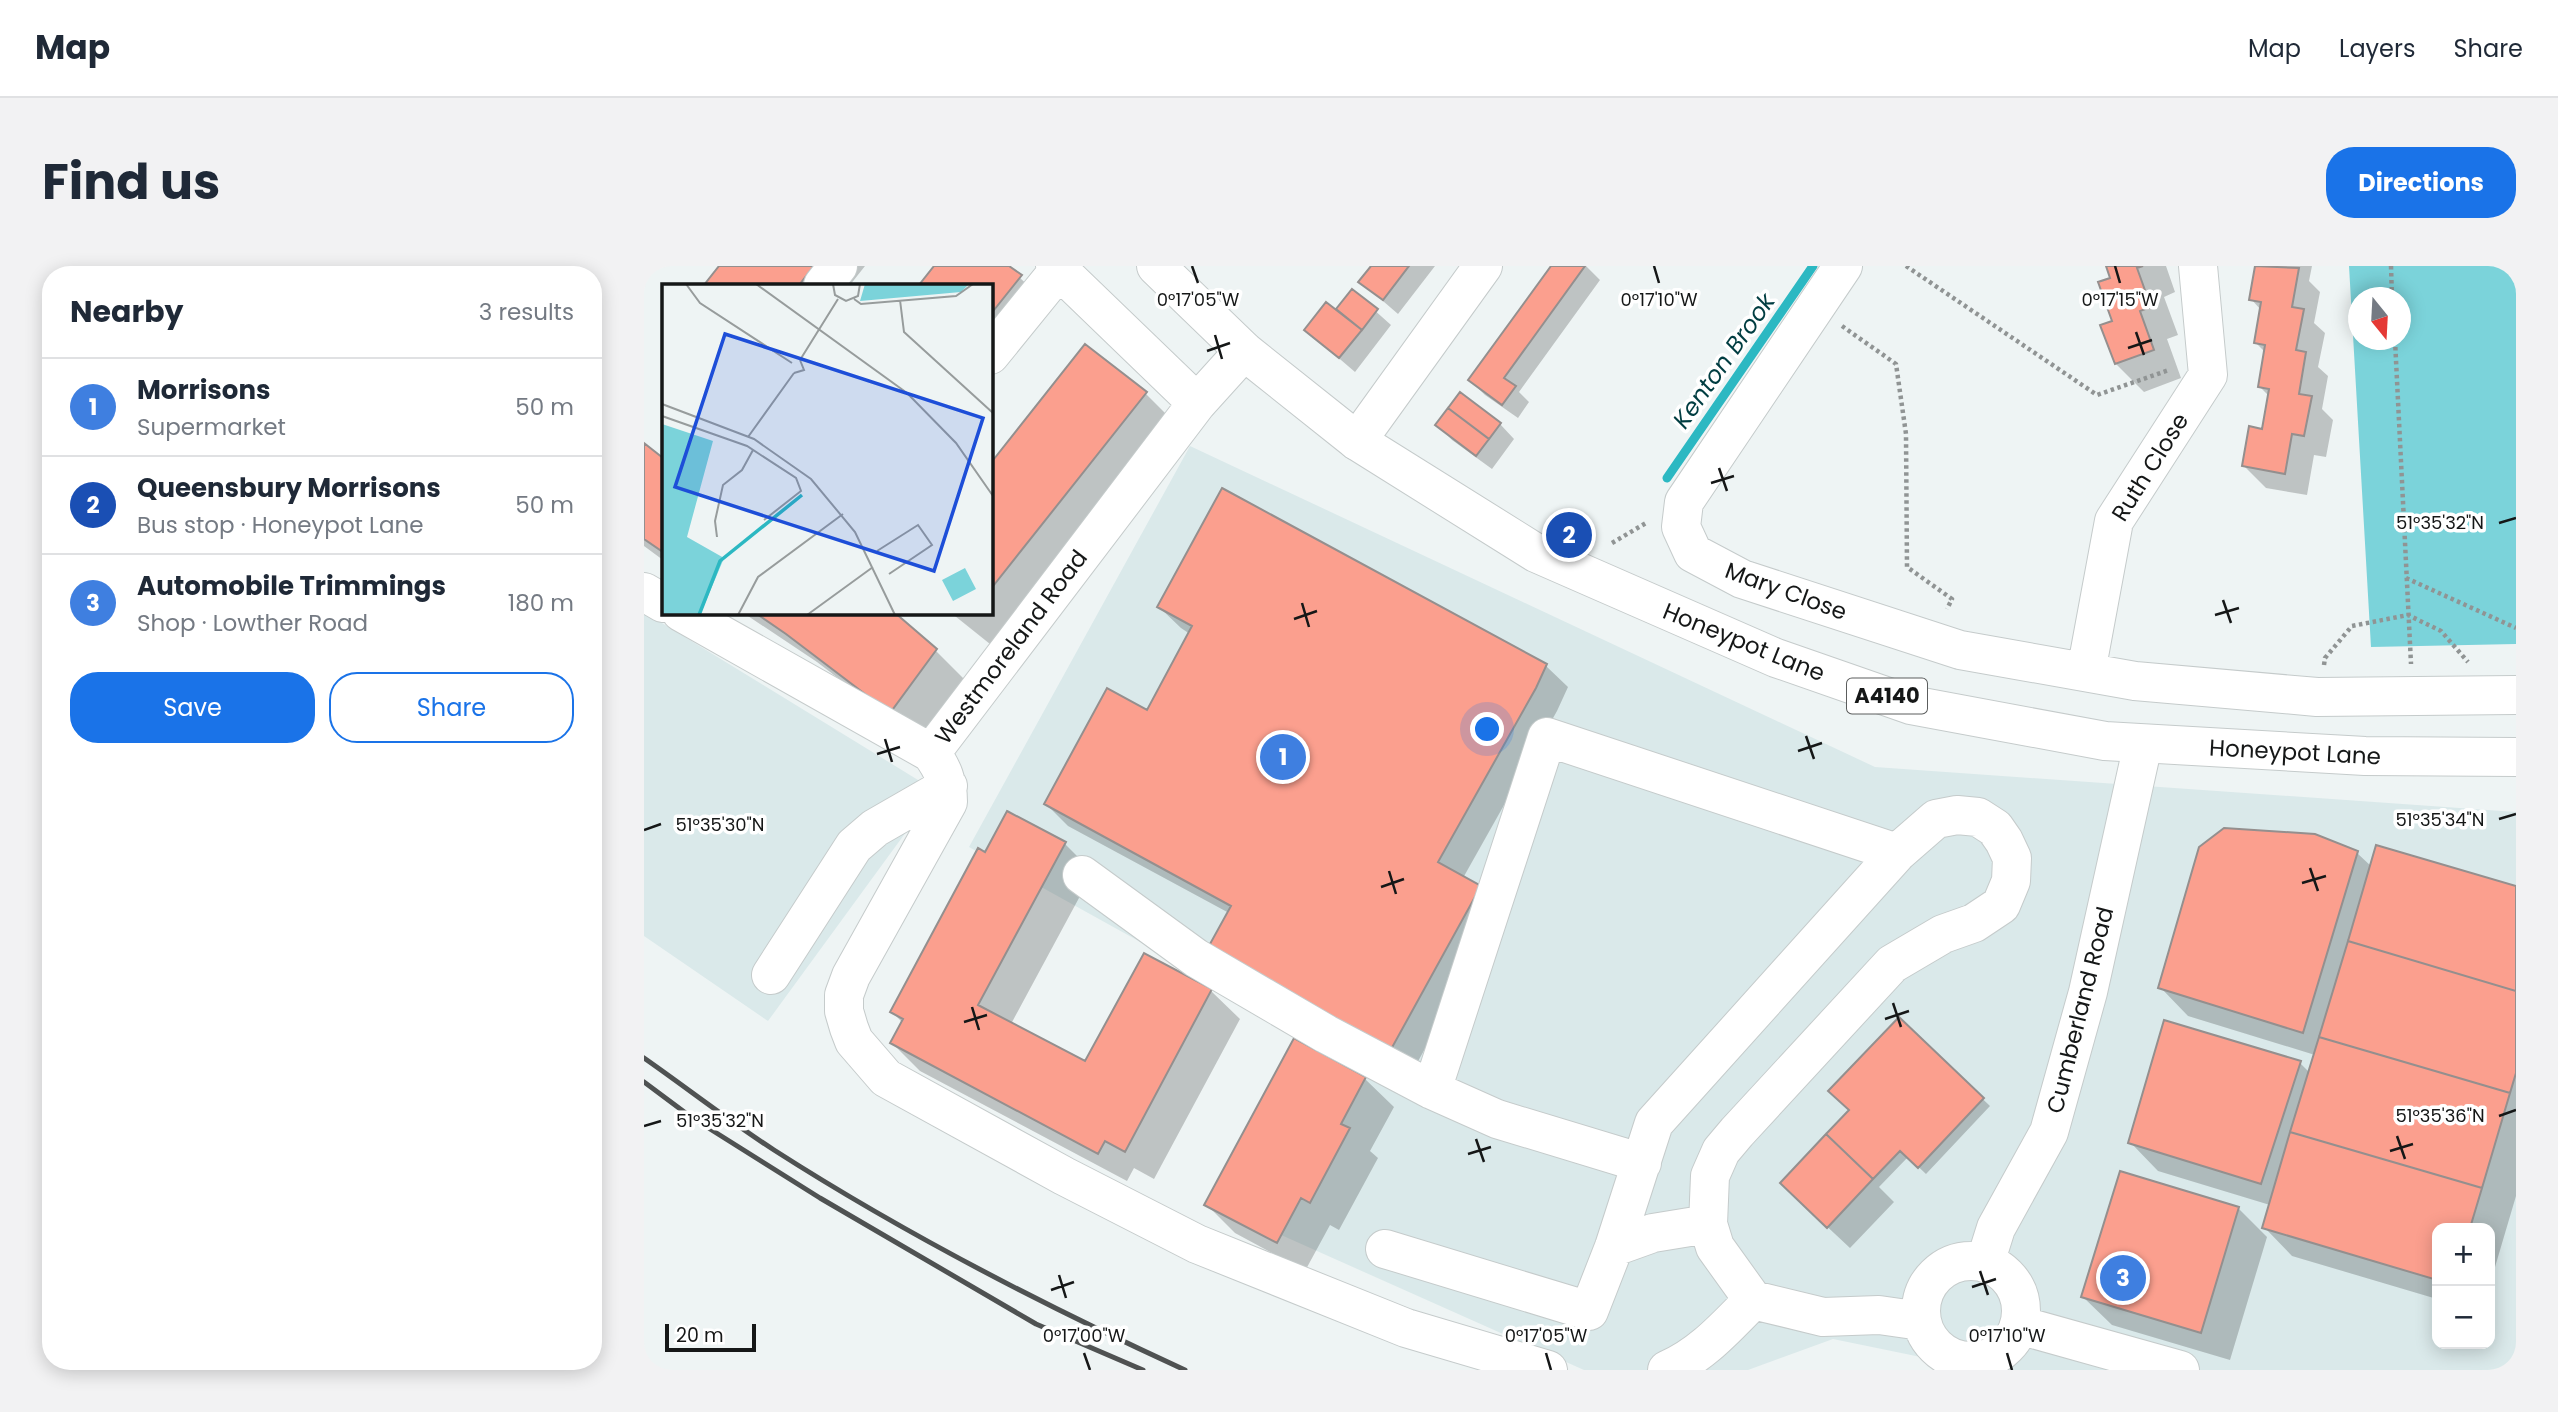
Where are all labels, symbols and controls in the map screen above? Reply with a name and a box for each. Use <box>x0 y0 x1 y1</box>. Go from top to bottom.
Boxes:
text: Map <box>35 24 110 71</box>
text: Map <box>2248 32 2301 65</box>
text: Layers <box>2339 32 2415 65</box>
text: Share <box>2453 32 2523 65</box>
button: Directions <box>2326 147 2516 218</box>
text: Find us <box>42 148 220 216</box>
inset map <box>662 284 992 614</box>
water label: Kenton Brook <box>1665 285 1783 435</box>
text: 0°17'05"W <box>1157 287 1240 312</box>
text: 0°17'10"W <box>1620 287 1698 312</box>
text: 0°17'15"W <box>2081 287 2159 312</box>
north arrow <box>2348 287 2411 350</box>
text: Nearby <box>70 290 184 333</box>
text: 3 results <box>479 296 574 328</box>
text: Morrisons <box>137 372 270 408</box>
text: 1 <box>89 391 97 423</box>
text: 50 m <box>515 391 574 423</box>
street label: Ruth Close <box>2104 407 2196 527</box>
text: Supermarket <box>137 411 286 443</box>
text: Queensbury Morrisons <box>137 470 441 506</box>
text: 2 <box>86 489 100 521</box>
text: 50 m <box>515 489 574 521</box>
text: Bus stop · Honeypot Lane <box>137 509 424 541</box>
pin: 2 <box>1546 509 1592 561</box>
text: 51°35'32"N <box>2396 510 2484 535</box>
street label: Westmoreland Road <box>927 543 1095 751</box>
street label: Mary Close <box>1721 554 1851 628</box>
text: Automobile Trimmings <box>137 568 446 604</box>
text: 3 <box>86 587 100 619</box>
text: 180 m <box>508 587 574 619</box>
street label: Honeypot Lane <box>1658 595 1830 689</box>
text: Shop · Lowther Road <box>137 607 368 639</box>
button: Save <box>70 672 315 743</box>
button: Share <box>329 672 574 743</box>
road number: A4140 <box>1847 678 1927 714</box>
your location <box>1470 712 1504 746</box>
pin: 1 <box>1260 731 1306 783</box>
street label: Honeypot Lane <box>2208 732 2382 772</box>
text: 51°35'34"N <box>2395 807 2485 832</box>
text: 51°35'30"N <box>675 812 765 837</box>
street label: Cumberland Road <box>2039 903 2121 1117</box>
text: 51°35'36"N <box>2395 1103 2485 1128</box>
text: 51°35'32"N <box>676 1108 764 1133</box>
map controls <box>2432 1223 2495 1349</box>
button: + <box>2432 1223 2495 1286</box>
pin: 3 <box>2100 1252 2146 1304</box>
button: − <box>2432 1286 2495 1349</box>
scale bar <box>665 1321 756 1353</box>
text: 20 m <box>676 1322 724 1349</box>
text: 0°17'00"W <box>1043 1323 1126 1348</box>
text: 0°17'05"W <box>1505 1323 1588 1348</box>
text: 0°17'10"W <box>1968 1323 2046 1348</box>

